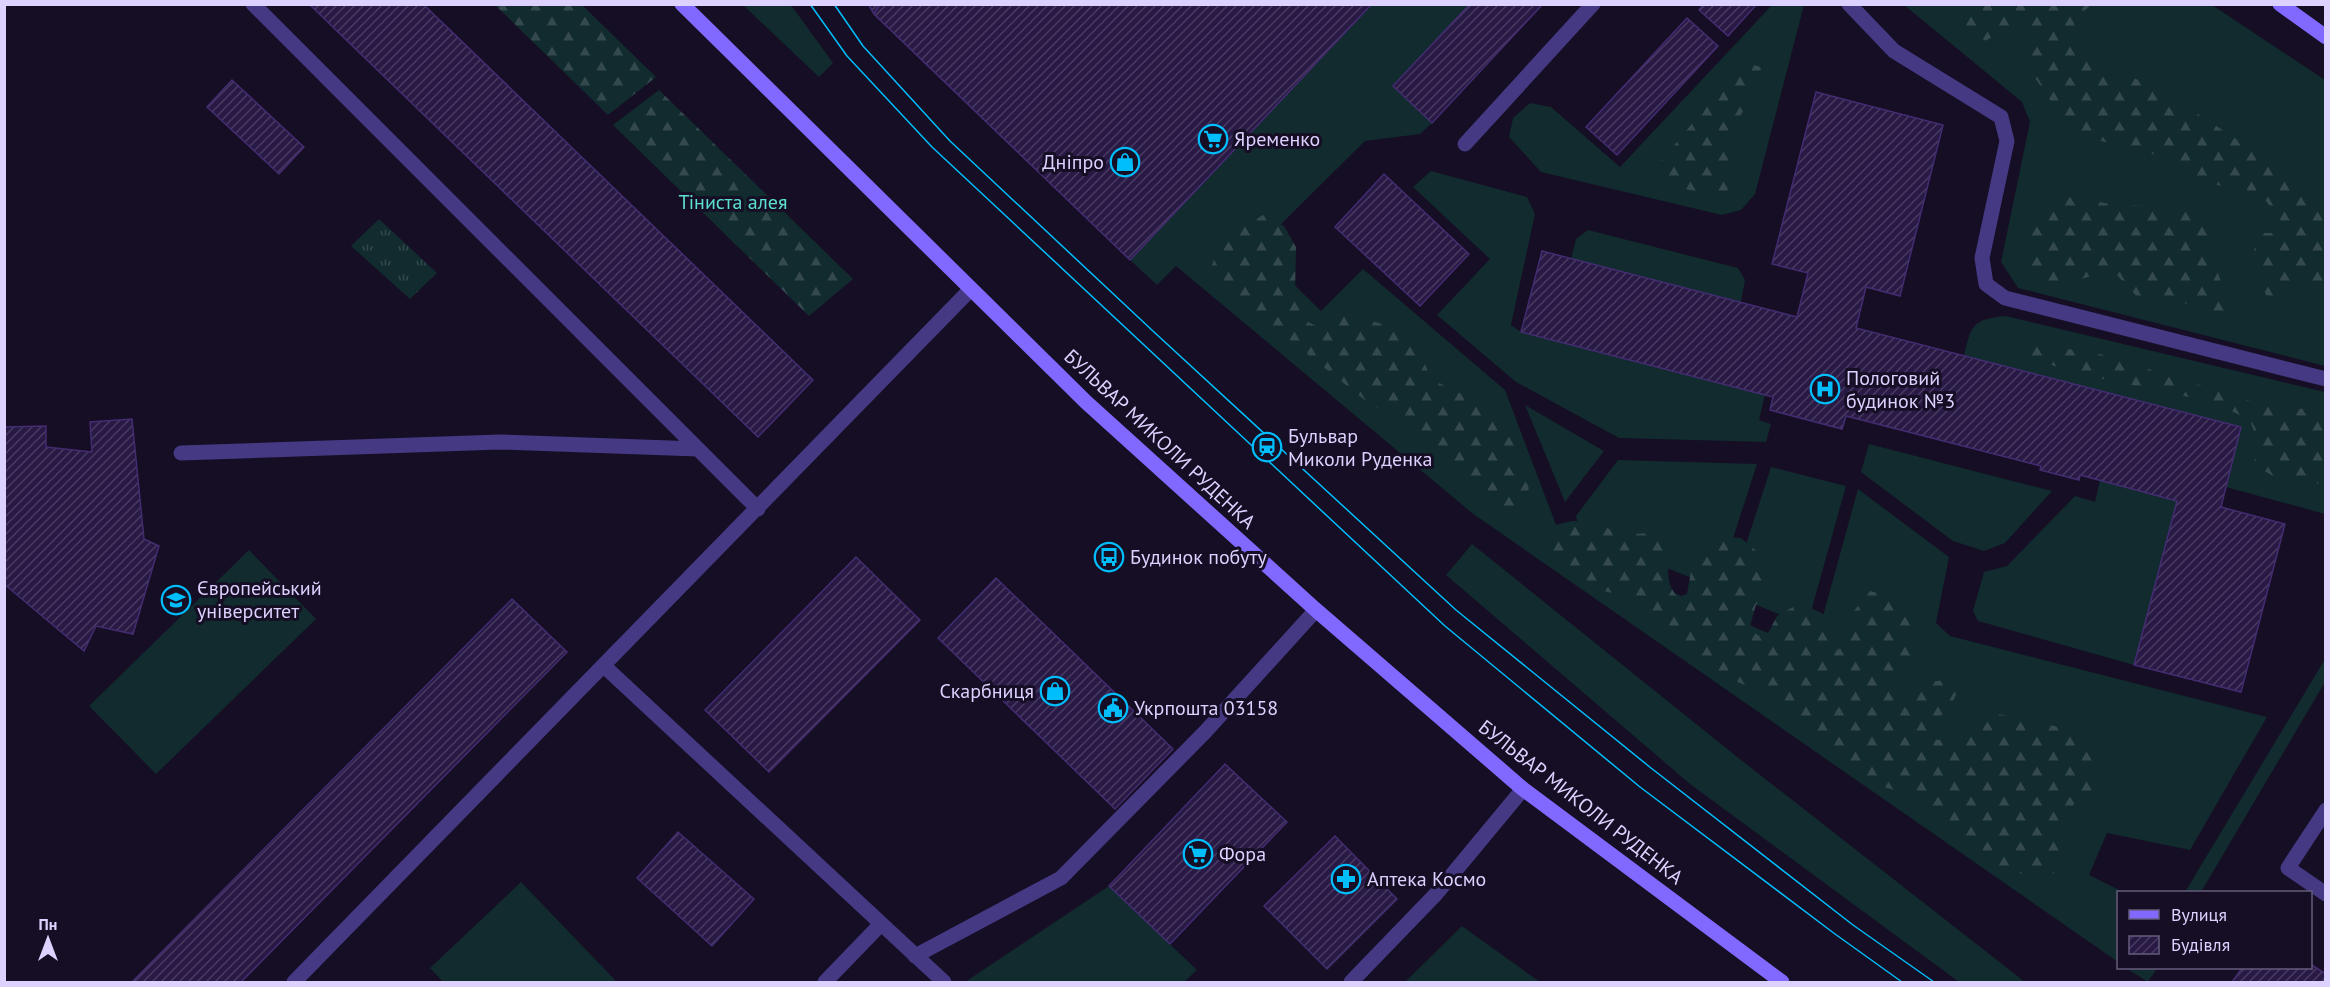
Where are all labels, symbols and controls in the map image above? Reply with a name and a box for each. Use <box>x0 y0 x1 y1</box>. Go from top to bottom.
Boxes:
supermarket icon: Яременко <box>1197 123 1229 155</box>
place label: Яременко <box>1234 126 1320 152</box>
shop icon: Дніпро <box>1109 146 1141 178</box>
place label: Дніпро <box>1042 149 1104 175</box>
park label: Тіниста алея <box>679 189 787 215</box>
street label: БУЛЬВАР МИКОЛИ РУДЕНКА <box>1059 343 1262 535</box>
place label: Пологовий будинок №3 <box>1846 365 1955 414</box>
hospital icon: Пологовий будинок №3 <box>1809 373 1841 405</box>
place label: Бульвар Миколи Руденка <box>1288 423 1432 472</box>
station icon: Бульвар Миколи Руденка <box>1251 431 1283 463</box>
bus stop icon: Будинок побуту <box>1093 541 1125 573</box>
place label: Будинок побуту <box>1130 544 1267 570</box>
place label: Європейський університет <box>197 575 322 624</box>
school or university icon: Європейський університет <box>160 584 192 616</box>
shop icon: Скарбниця <box>1039 675 1071 707</box>
place label: Скарбниця <box>939 678 1034 704</box>
public building icon: Укрпошта 03158 <box>1097 692 1129 724</box>
place label: Укрпошта 03158 <box>1134 695 1278 721</box>
street label: БУЛЬВАР МИКОЛИ РУДЕНКА <box>1473 714 1689 890</box>
supermarket icon: Фора <box>1182 838 1214 870</box>
place label: Фора <box>1219 841 1266 867</box>
pharmacy icon: Аптека Космо <box>1330 863 1362 895</box>
place label: Аптека Космо <box>1367 866 1486 892</box>
legend <box>2117 891 2312 969</box>
text: Вулиця <box>2171 903 2227 926</box>
north arrow <box>18 909 78 969</box>
text: Пн <box>39 914 57 934</box>
text: Будівля <box>2171 933 2230 956</box>

